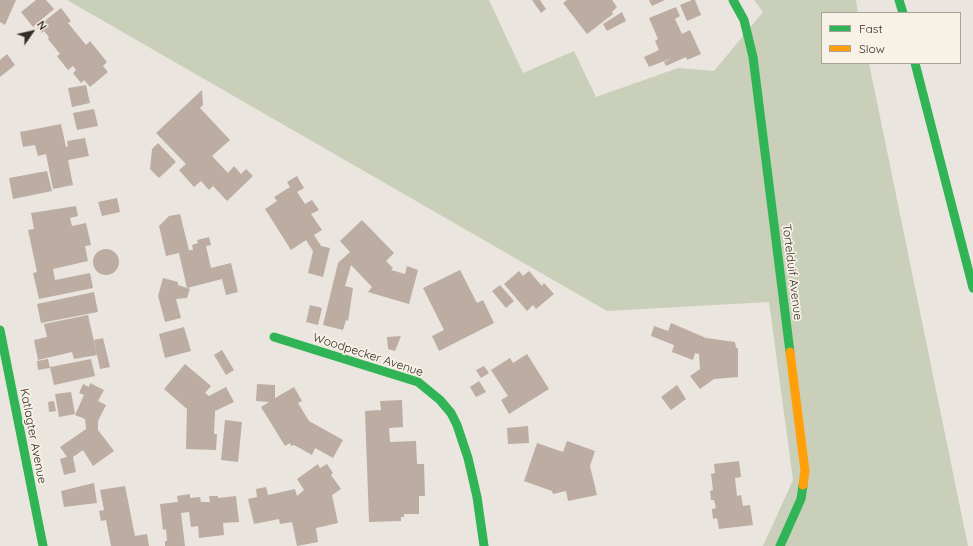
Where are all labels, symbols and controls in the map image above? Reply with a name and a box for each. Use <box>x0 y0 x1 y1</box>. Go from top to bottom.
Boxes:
north arrow <box>12 12 52 52</box>
legend <box>821 12 961 64</box>
text: N <box>34 18 50 33</box>
text: Fast <box>859 21 883 36</box>
text: Slow <box>859 41 885 56</box>
street label: Tortelduif Avenue <box>779 223 805 321</box>
street label: Woodpecker Avenue <box>311 330 425 380</box>
street label: Katlagter Avenue <box>17 387 49 485</box>

